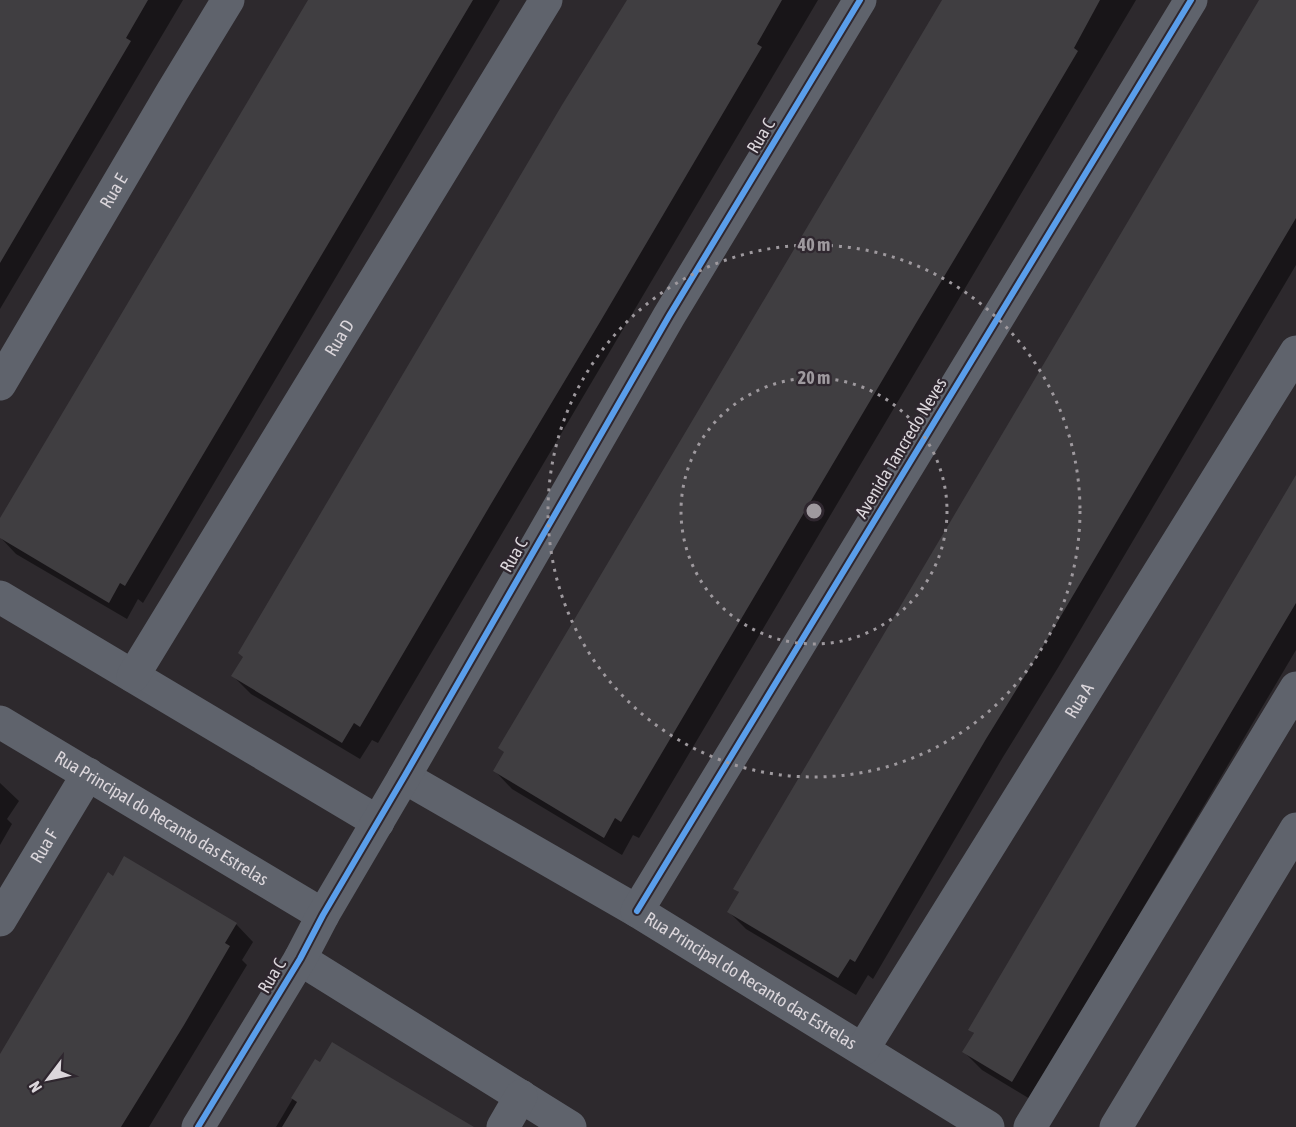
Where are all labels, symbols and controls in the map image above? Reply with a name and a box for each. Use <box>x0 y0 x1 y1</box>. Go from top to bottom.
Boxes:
street label: Rua C <box>742 115 779 157</box>
street label: Rua E <box>95 170 132 212</box>
text: 40 m <box>797 234 830 255</box>
street label: Rua D <box>320 316 358 360</box>
text: 20 m <box>798 367 830 388</box>
street label: Avenida Tancredo Neves <box>850 374 951 522</box>
centre of rings <box>804 501 824 521</box>
street label: Rua C <box>495 534 532 576</box>
street label: Rua A <box>1060 679 1098 722</box>
street label: Rua Principal do Recanto das Estrelas <box>51 746 272 890</box>
street label: Rua F <box>26 825 63 867</box>
street label: Rua Principal do Recanto das Estrelas <box>641 907 860 1053</box>
street label: Rua C <box>253 955 290 997</box>
north arrow <box>18 1049 78 1109</box>
text: N <box>25 1078 45 1096</box>

